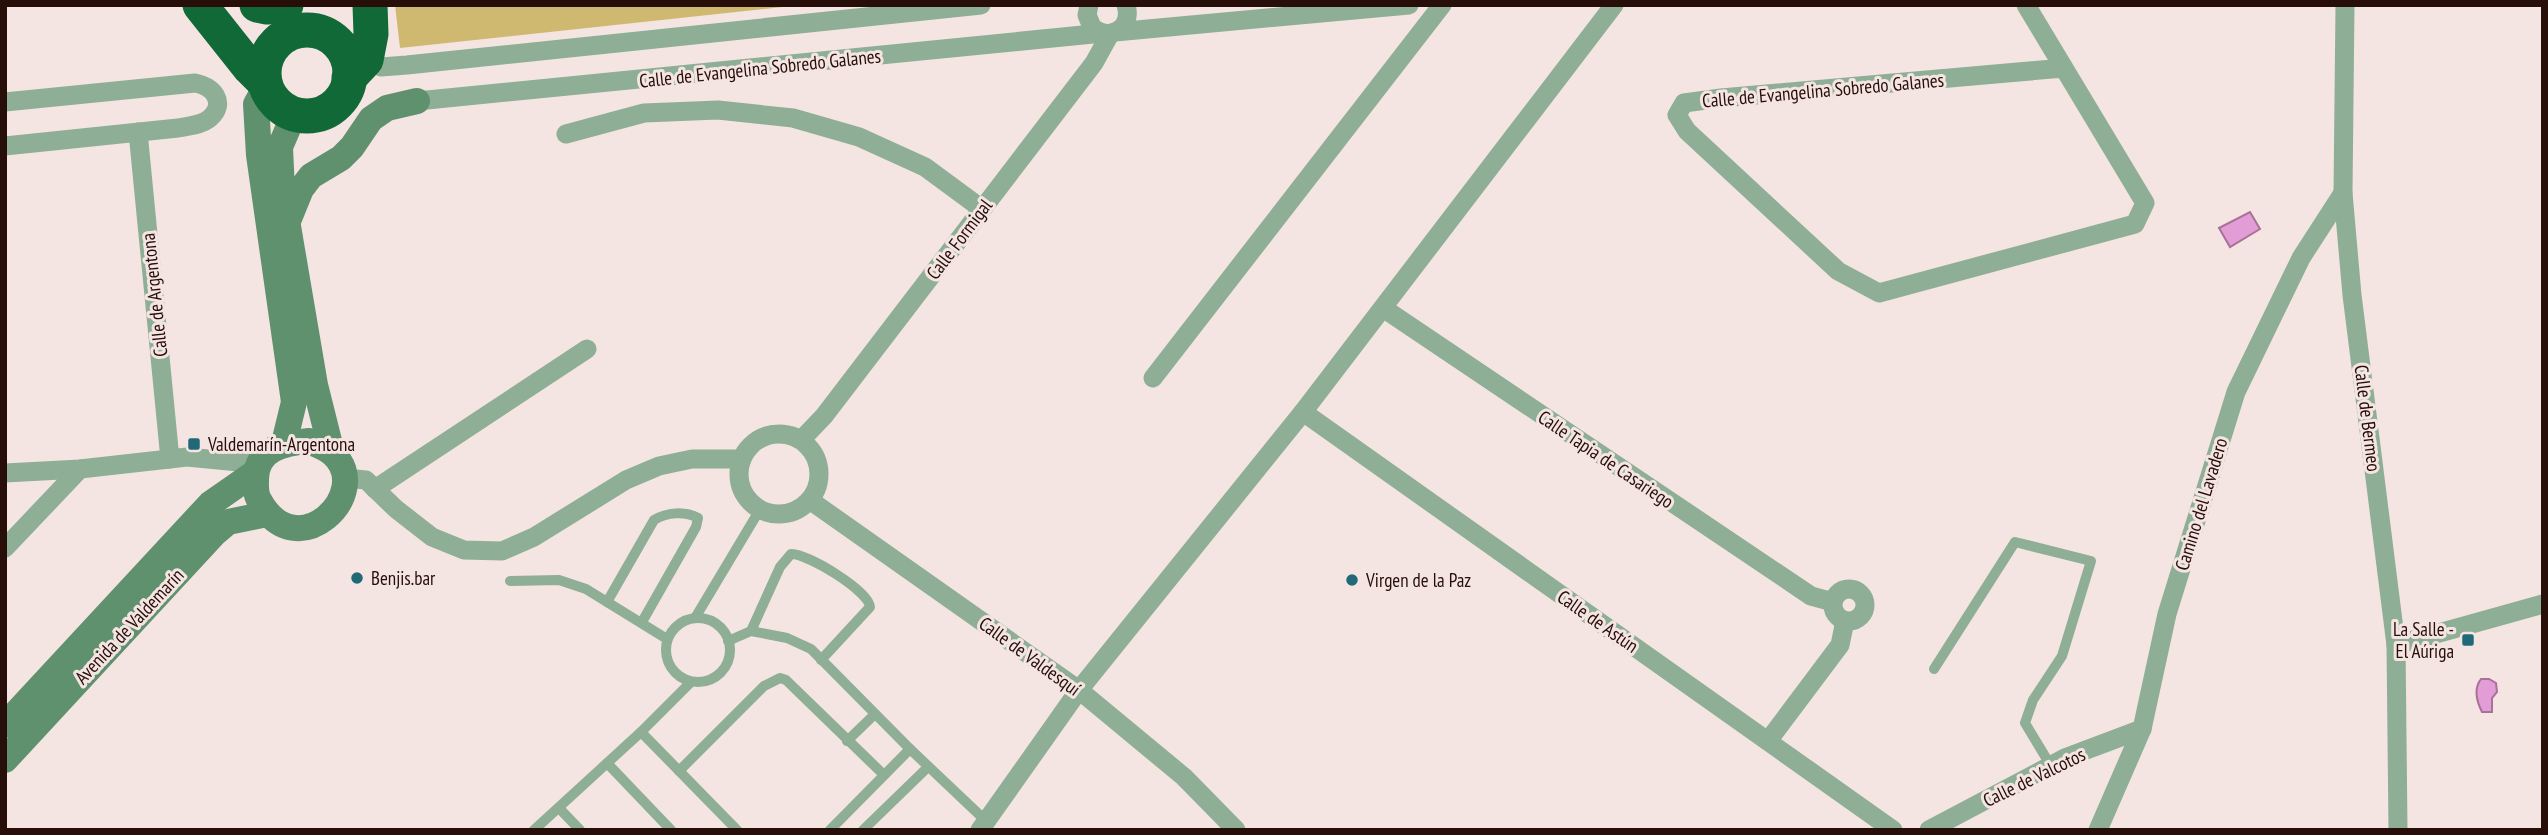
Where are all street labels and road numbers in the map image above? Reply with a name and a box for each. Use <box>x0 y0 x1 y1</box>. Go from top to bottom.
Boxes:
street label: Calle de Evangelina Sobredo Galanes <box>638 43 882 93</box>
street label: Calle de Evangelina Sobredo Galanes <box>1701 67 1945 113</box>
street label: Calle Formigal <box>921 193 997 284</box>
street label: Calle de Argentona <box>136 232 172 358</box>
street label: Calle de Bermeo <box>2350 363 2386 473</box>
street label: Calle Tapia de Casariego <box>1534 405 1678 513</box>
street label: Camino del Lavadero <box>2169 435 2233 573</box>
street label: Avenida de Valdemarín <box>69 563 189 689</box>
street label: Calle de Astún <box>1553 584 1643 658</box>
street label: Calle de Valdesquí <box>975 611 1085 701</box>
street label: Calle de Valcotos <box>1979 742 2089 812</box>

